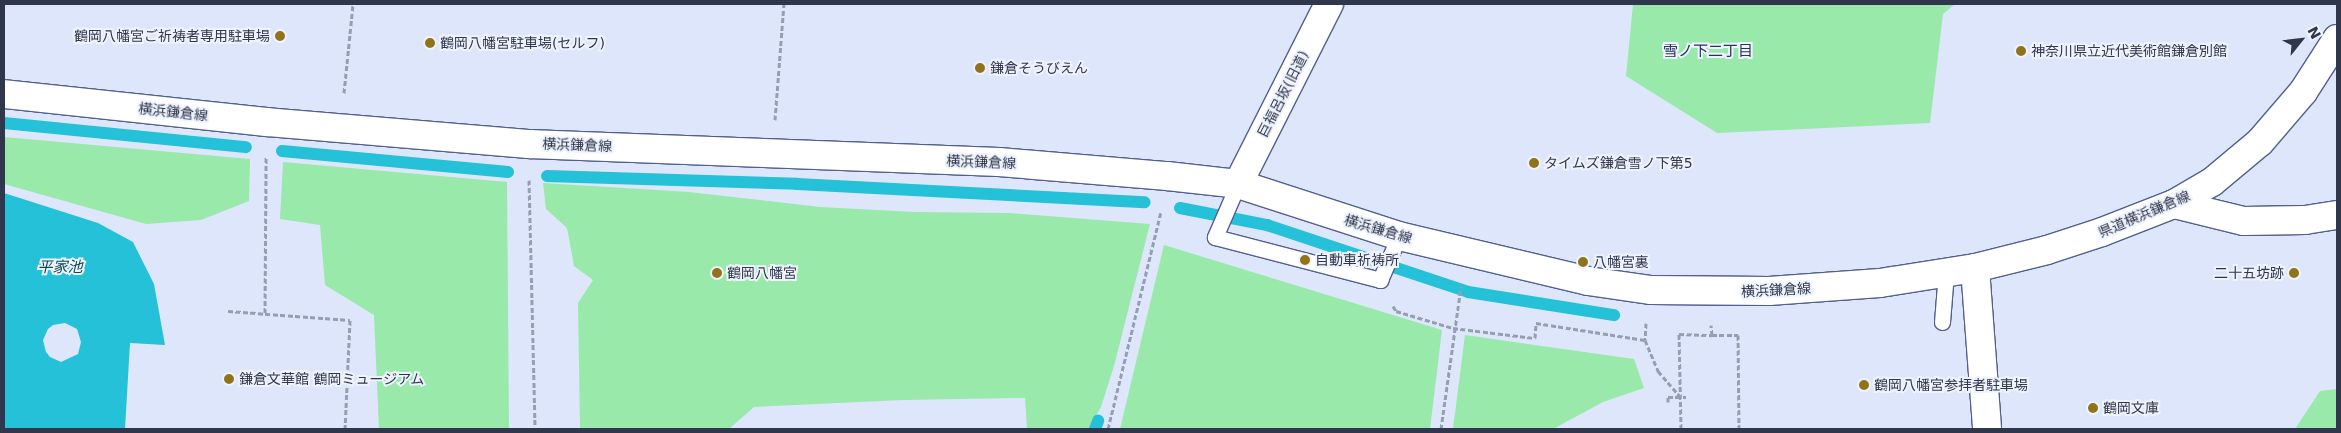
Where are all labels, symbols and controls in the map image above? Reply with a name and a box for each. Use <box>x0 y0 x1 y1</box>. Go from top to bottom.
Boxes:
north arrow <box>2276 15 2326 65</box>
text: N <box>2304 24 2324 42</box>
place label: 鶴岡八幡宮ご祈祷者専用駐車場 <box>74 28 270 44</box>
marker: 鶴岡八幡宮ご祈祷者専用駐車場 <box>274 30 286 42</box>
place label: 鶴岡八幡宮駐車場(セルフ) <box>440 35 605 51</box>
marker: 鶴岡八幡宮駐車場(セルフ) <box>424 37 436 49</box>
district label: 雪ノ下二丁目 <box>1663 43 1753 61</box>
place label: 神奈川県立近代美術館鎌倉別館 <box>2031 43 2227 59</box>
marker: 神奈川県立近代美術館鎌倉別館 <box>2015 45 2027 57</box>
street label: 巨福呂坂(旧道) <box>1254 48 1312 140</box>
place label: 鎌倉そうびえん <box>990 60 1088 76</box>
marker: 鎌倉そうびえん <box>974 62 986 74</box>
street label: 横浜鎌倉線 <box>137 100 209 124</box>
street label: 横浜鎌倉線 <box>542 135 612 155</box>
street label: 横浜鎌倉線 <box>946 152 1016 172</box>
place label: タイムズ鎌倉雪ノ下第5 <box>1544 155 1693 171</box>
marker: タイムズ鎌倉雪ノ下第5 <box>1528 157 1540 169</box>
street label: 県道横浜鎌倉線 <box>2096 187 2192 241</box>
street label: 横浜鎌倉線 <box>1342 211 1414 247</box>
place label: 自動車祈祷所 <box>1315 252 1399 268</box>
marker: 自動車祈祷所 <box>1299 254 1311 266</box>
place label: 八幡宮裏 <box>1593 254 1649 270</box>
marker: 八幡宮裏 <box>1577 256 1589 268</box>
water label: 平家池 <box>38 259 82 277</box>
place label: 鶴岡八幡宮 <box>727 265 797 281</box>
place label: 二十五坊跡 <box>2214 265 2284 281</box>
marker: 鶴岡八幡宮 <box>711 267 723 279</box>
marker: 二十五坊跡 <box>2288 267 2300 279</box>
street label: 横浜鎌倉線 <box>1741 280 1811 300</box>
place label: 鎌倉文華館 鶴岡ミュージアム <box>239 371 425 387</box>
marker: 鎌倉文華館 鶴岡ミュージアム <box>223 373 235 385</box>
place label: 鶴岡八幡宮参拝者駐車場 <box>1874 377 2028 393</box>
marker: 鶴岡八幡宮参拝者駐車場 <box>1858 379 1870 391</box>
place label: 鶴岡文庫 <box>2103 400 2159 416</box>
marker: 鶴岡文庫 <box>2087 402 2099 414</box>

